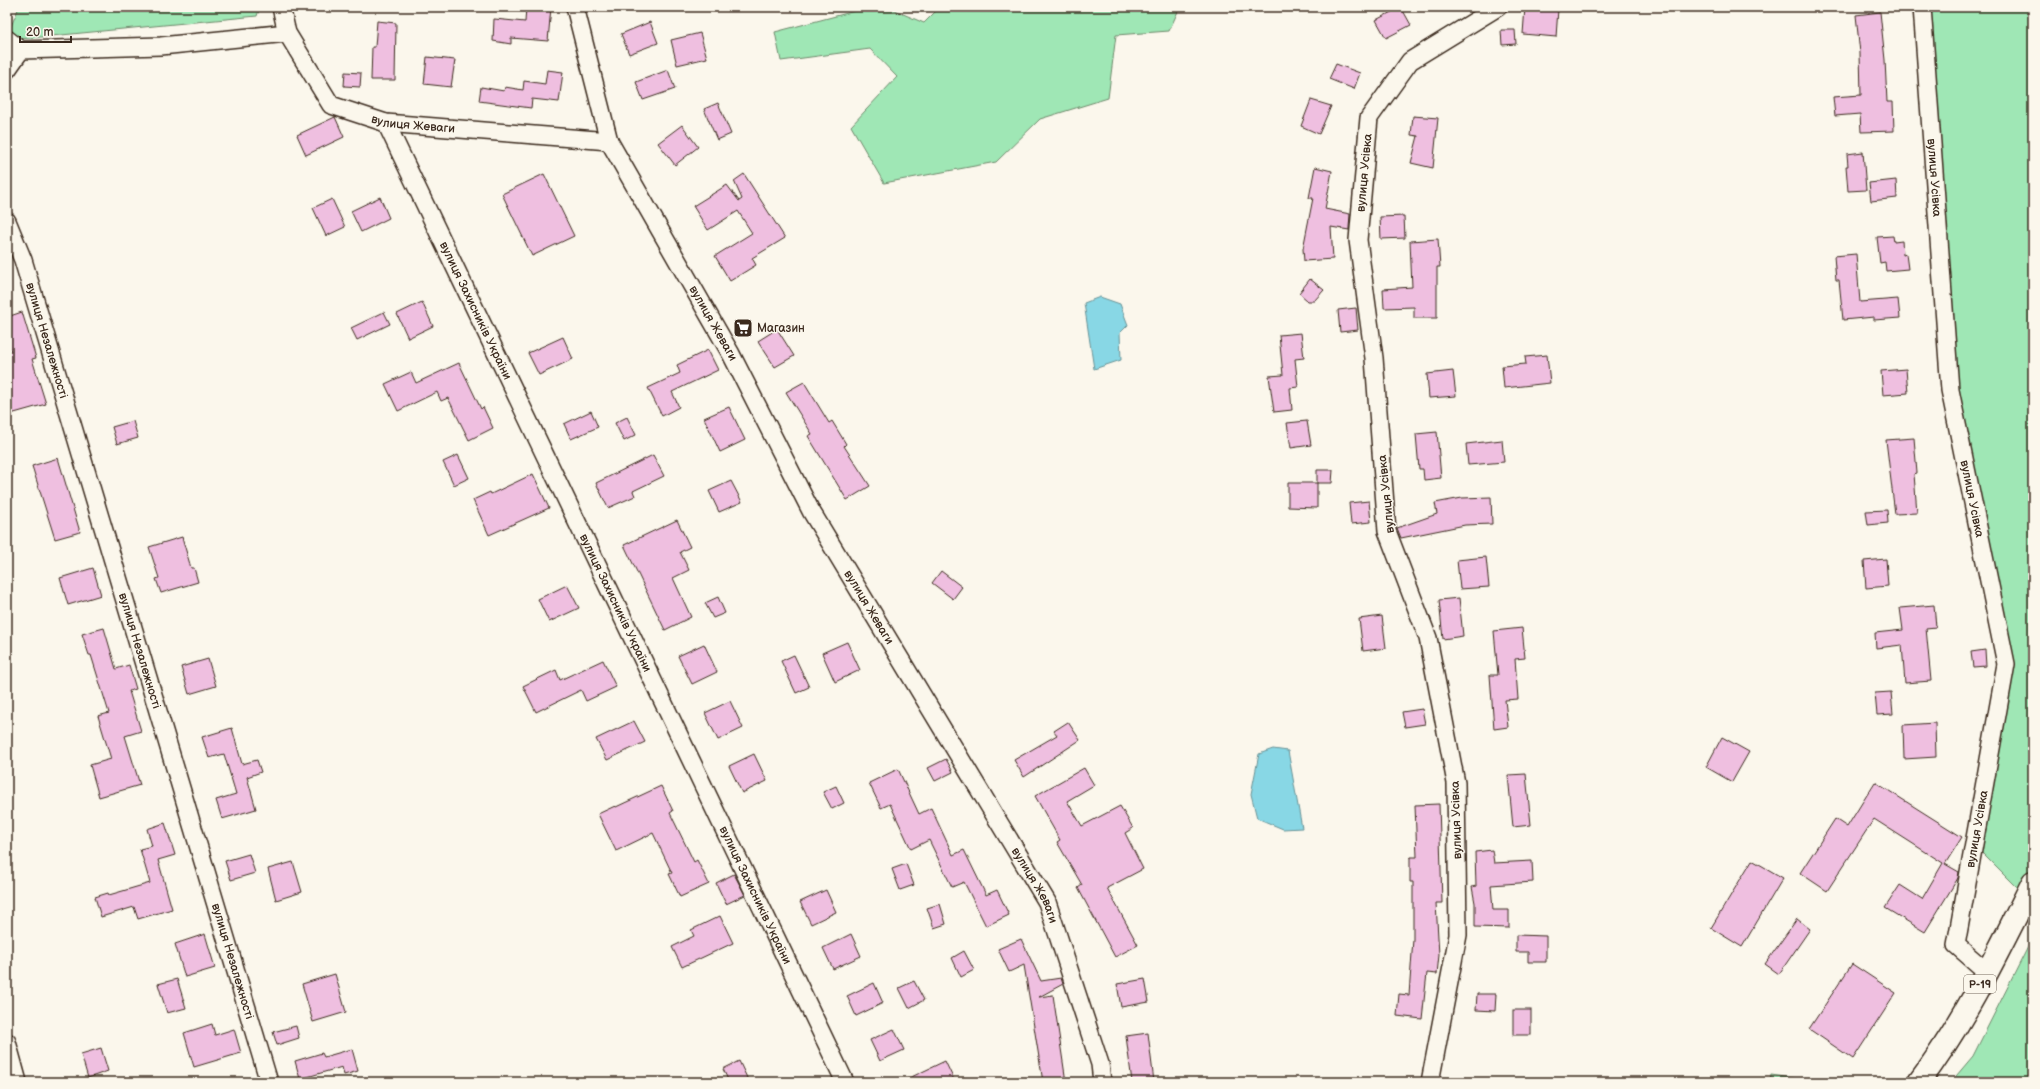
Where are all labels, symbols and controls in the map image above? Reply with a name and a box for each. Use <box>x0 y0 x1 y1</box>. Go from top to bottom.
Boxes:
scale bar <box>20 18 71 44</box>
text: 20 m <box>26 25 53 40</box>
street label: вулиця Жеваги <box>369 112 456 137</box>
street label: вулиця Усівка <box>1354 133 1376 213</box>
street label: вулиця Усівка <box>1924 138 1944 217</box>
street label: вулиця Захисників України <box>436 239 515 382</box>
street label: вулиця Незалежності <box>22 281 71 400</box>
street label: вулиця Жеваги <box>685 283 740 364</box>
supermarket icon: Магазин <box>732 317 754 339</box>
place label: Магазин <box>757 321 805 336</box>
street label: вулиця Усівка <box>1375 454 1398 534</box>
street label: вулиця Усівка <box>1957 459 1987 539</box>
street label: вулиця Захисників України <box>576 532 655 675</box>
street label: вулиця Жеваги <box>840 567 897 647</box>
street label: вулиця Незалежності <box>115 591 164 711</box>
street label: вулиця Усівка <box>1448 780 1465 859</box>
street label: вулиця Усівка <box>1963 789 1992 869</box>
street label: вулиця Захисників України <box>716 824 795 967</box>
street label: вулиця Жеваги <box>1008 845 1060 925</box>
street label: вулиця Незалежності <box>208 902 257 1021</box>
road number: Р-19 <box>1964 975 1996 993</box>

